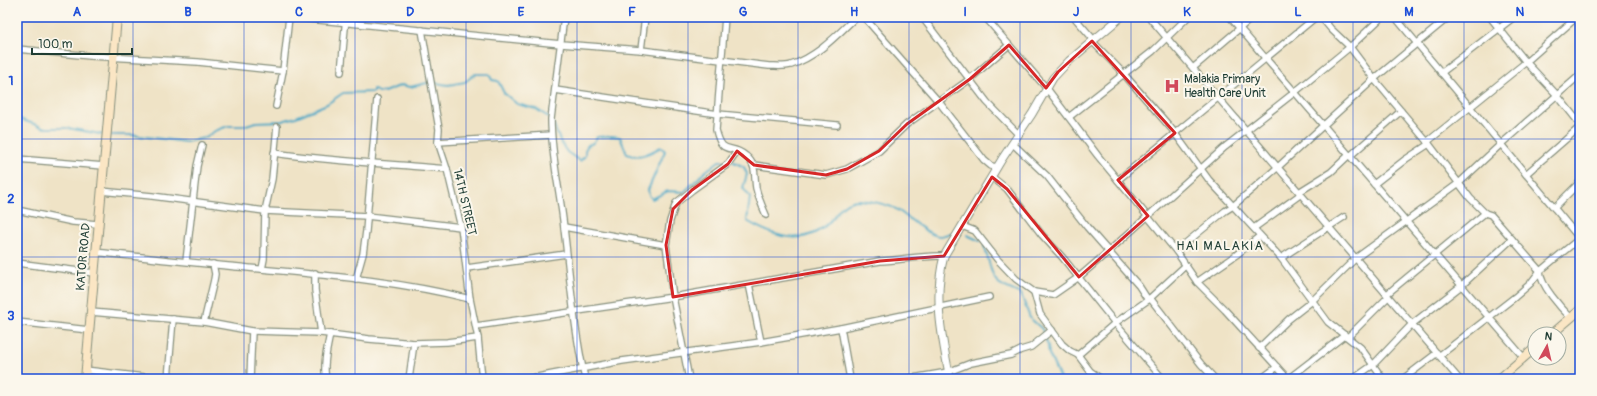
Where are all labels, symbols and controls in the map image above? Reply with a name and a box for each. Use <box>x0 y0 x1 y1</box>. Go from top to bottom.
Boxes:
text: A <box>73 4 82 20</box>
text: B <box>184 4 192 20</box>
text: C <box>295 4 303 20</box>
text: D <box>406 4 414 20</box>
text: E <box>518 4 525 20</box>
text: F <box>628 4 636 20</box>
text: G <box>739 4 748 20</box>
text: H <box>850 4 858 20</box>
text: I <box>963 4 967 20</box>
text: J <box>1073 4 1079 20</box>
text: K <box>1183 4 1191 20</box>
text: L <box>1294 4 1302 20</box>
text: M <box>1404 4 1414 20</box>
text: N <box>1516 4 1525 20</box>
scale bar <box>32 30 132 56</box>
text: 100 m <box>38 37 73 52</box>
place label: Malakia Primary Health Care Unit <box>1184 72 1266 101</box>
text: 1 <box>8 73 14 89</box>
hospital icon: Malakia Primary Health Care Unit <box>1163 77 1181 95</box>
street label: 14TH STREET <box>450 167 480 237</box>
text: 2 <box>7 191 15 207</box>
street label: KATOR ROAD <box>73 222 94 291</box>
district label: HAI MALAKIA <box>1176 238 1264 254</box>
text: 3 <box>7 308 15 324</box>
north arrow <box>1527 326 1567 366</box>
text: N <box>1544 330 1553 344</box>

